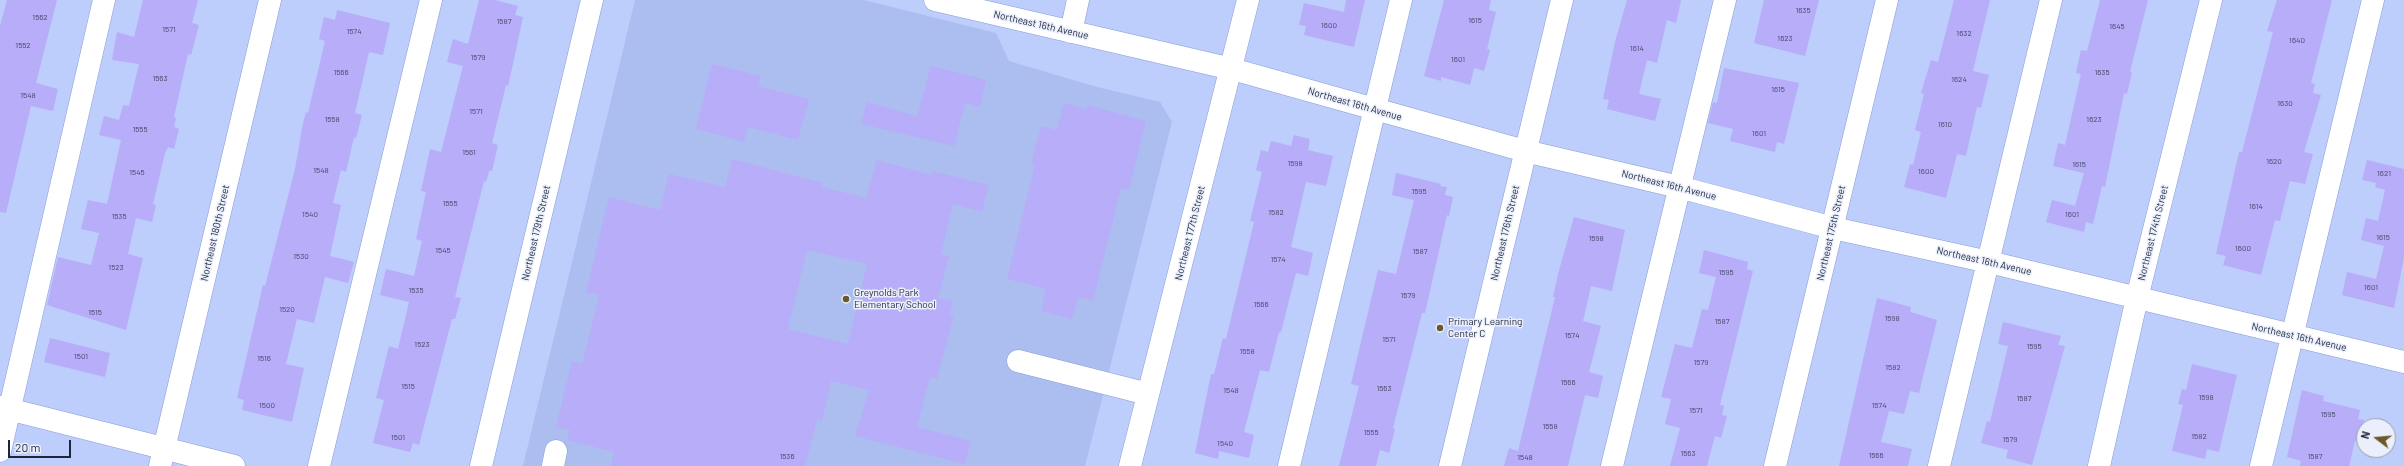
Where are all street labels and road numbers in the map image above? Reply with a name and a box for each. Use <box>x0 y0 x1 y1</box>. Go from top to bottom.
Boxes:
street label: Northeast 16th Avenue <box>992 8 1090 42</box>
street label: Northeast 16th Avenue <box>1307 85 1403 123</box>
street label: Northeast 16th Avenue <box>1620 167 1718 203</box>
street label: Northeast 180th Street <box>198 184 232 282</box>
street label: Northeast 179th Street <box>519 184 553 282</box>
street label: Northeast 177th Street <box>1172 184 1208 282</box>
street label: Northeast 176th Street <box>1488 184 1522 282</box>
street label: Northeast 175th Street <box>1814 184 1848 282</box>
street label: Northeast 174th Street <box>2135 184 2171 282</box>
street label: Northeast 16th Avenue <box>1935 244 2033 278</box>
street label: Northeast 16th Avenue <box>2250 320 2348 354</box>

